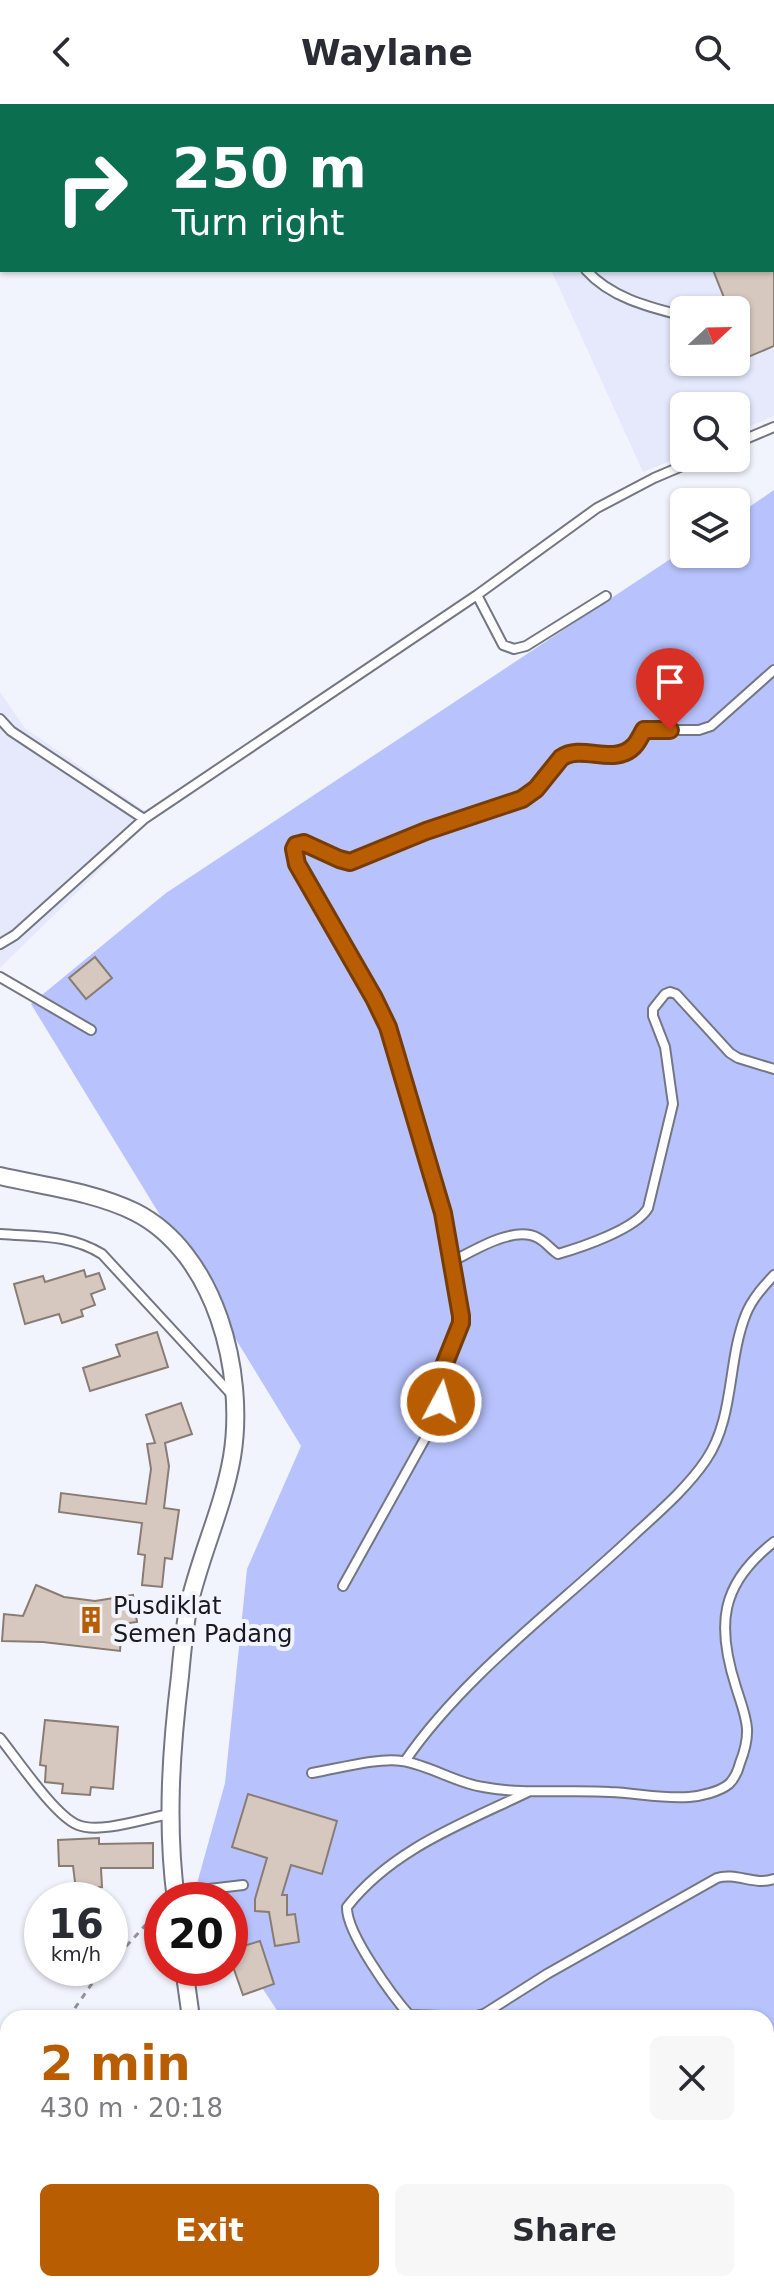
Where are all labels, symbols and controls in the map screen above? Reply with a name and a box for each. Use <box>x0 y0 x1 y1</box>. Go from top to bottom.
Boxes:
icon: back <box>40 30 84 74</box>
icon: search <box>690 30 734 74</box>
text: Waylane <box>301 32 473 73</box>
text: 250 m <box>172 135 367 200</box>
icon: right <box>40 136 144 240</box>
text: Turn right <box>172 202 344 243</box>
north arrow <box>670 296 750 376</box>
map controls <box>670 296 750 568</box>
button: search <box>670 392 750 472</box>
button: layers <box>670 488 750 568</box>
pin <box>636 648 704 730</box>
icon: arrive <box>648 660 692 704</box>
position arrow <box>399 1360 483 1444</box>
place label: Pusdiklat Semen Padang <box>113 1592 292 1648</box>
building icon: Pusdiklat Semen Padang <box>76 1605 106 1635</box>
speed limit sign: 20 <box>144 1882 248 1986</box>
text: 16 <box>48 1901 104 1947</box>
text: km/h <box>51 1942 101 1966</box>
text: 2 min <box>40 2035 191 2091</box>
button: close <box>650 2036 734 2120</box>
text: 430 m · 20:18 <box>40 2093 223 2123</box>
button: Exit <box>40 2184 379 2276</box>
button: Share <box>395 2184 734 2276</box>

